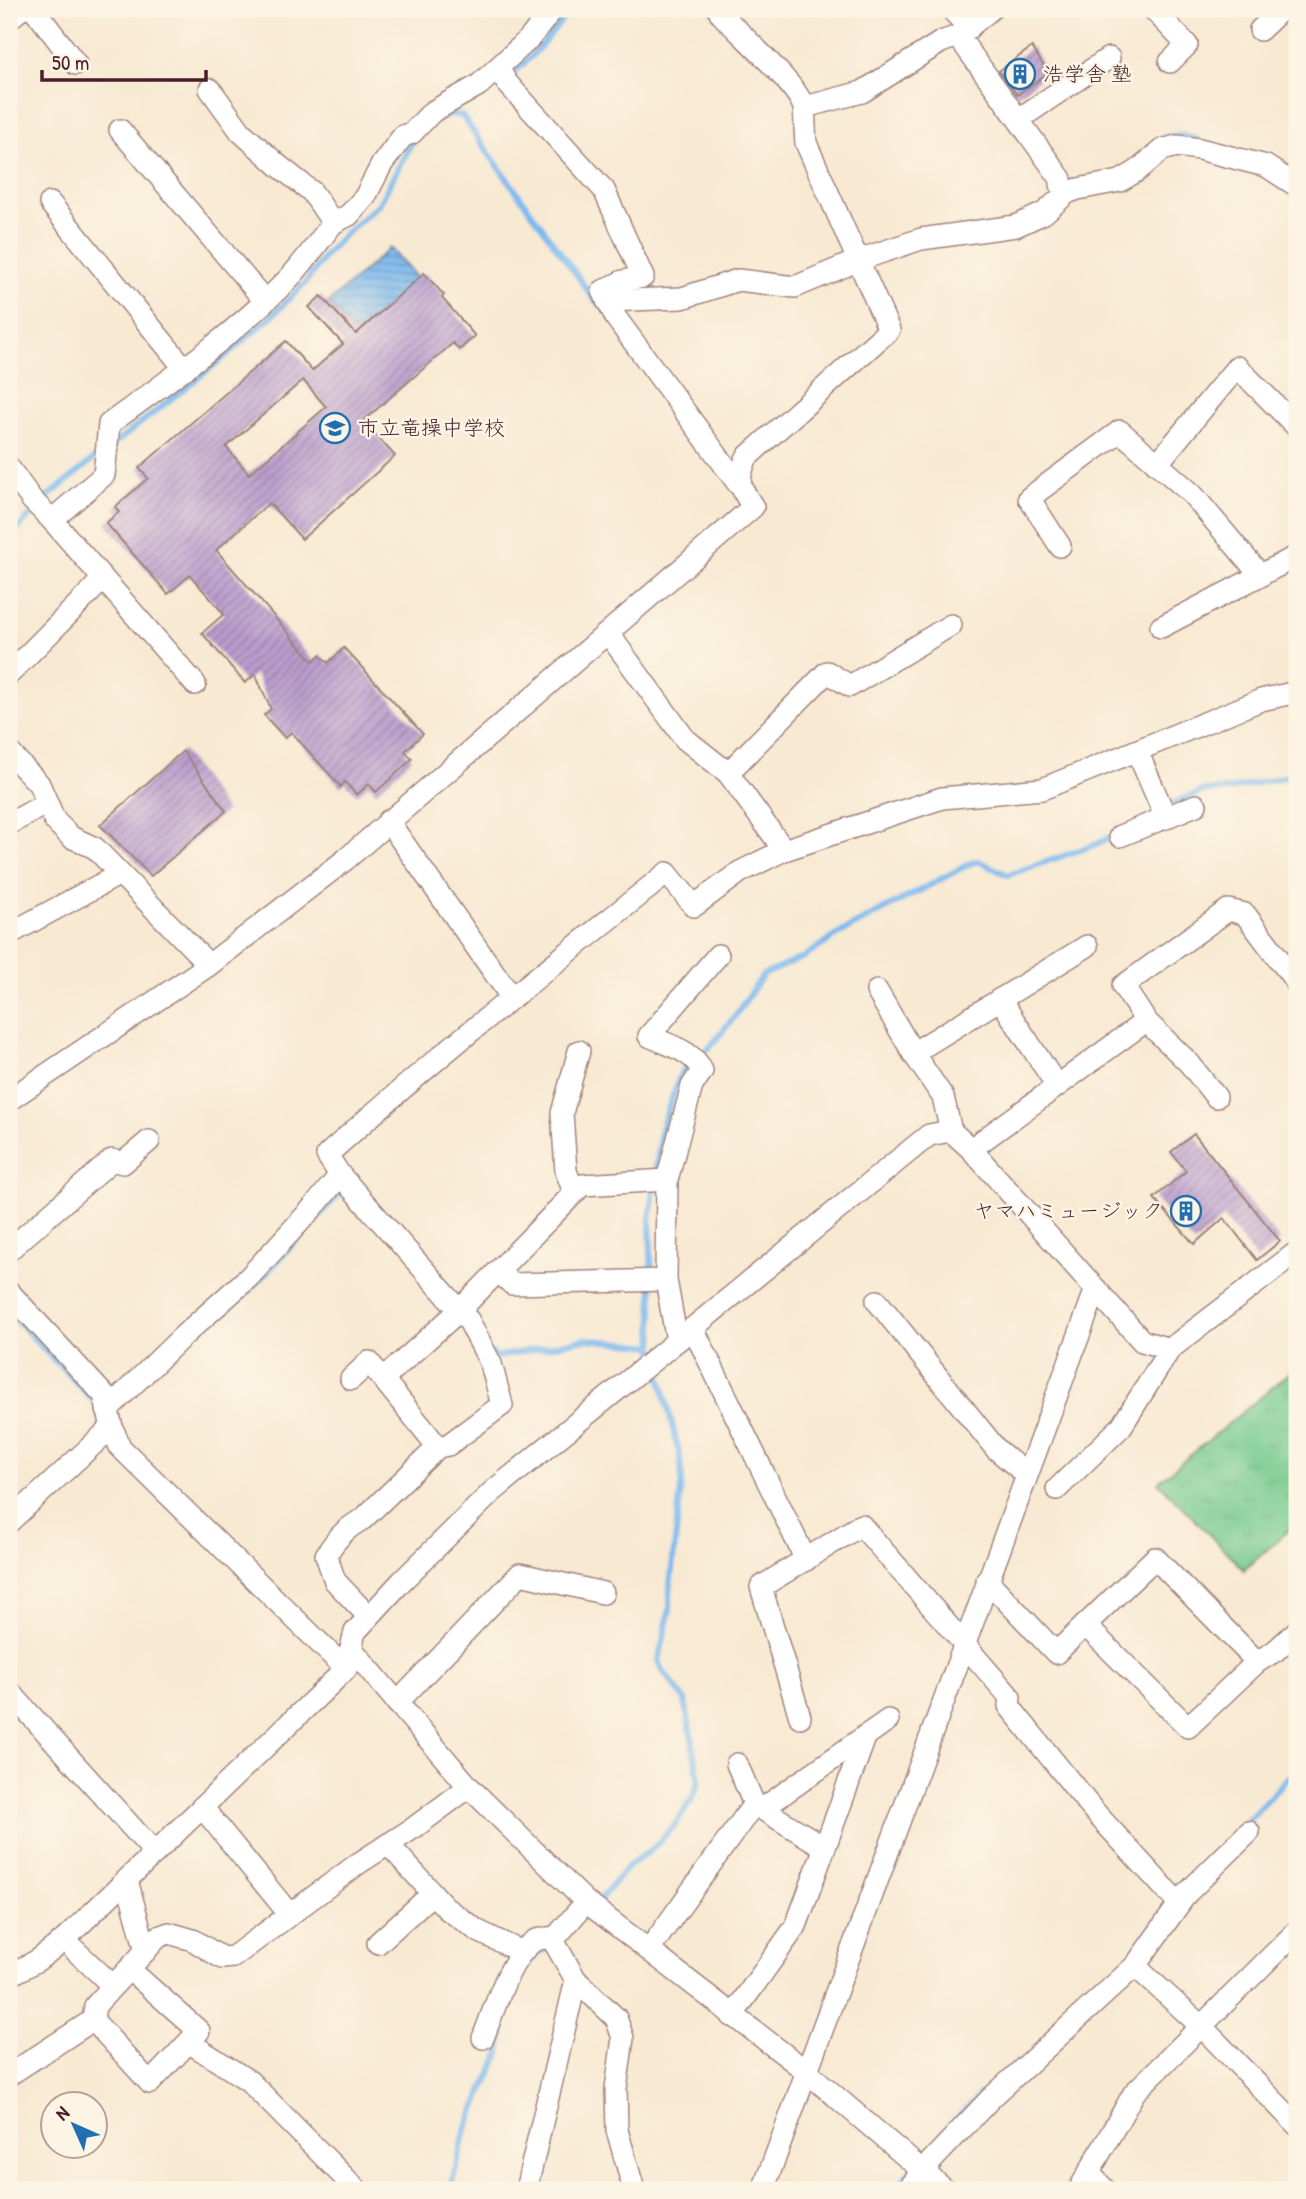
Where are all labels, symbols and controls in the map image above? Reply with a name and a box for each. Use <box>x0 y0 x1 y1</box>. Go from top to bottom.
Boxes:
scale bar <box>42 38 206 82</box>
text: 50 m <box>52 48 89 77</box>
building icon: 浩学舎 塾 <box>1003 57 1037 91</box>
place label: 浩学舎 塾 <box>1043 59 1132 88</box>
school or university icon: 市立竜操中学校 <box>318 411 352 445</box>
place label: 市立竜操中学校 <box>358 413 505 442</box>
building icon: ヤマハミュージック <box>1169 1194 1203 1228</box>
place label: ヤマハミュージック <box>974 1196 1163 1225</box>
north arrow <box>38 2090 108 2160</box>
text: N <box>49 2100 75 2126</box>

